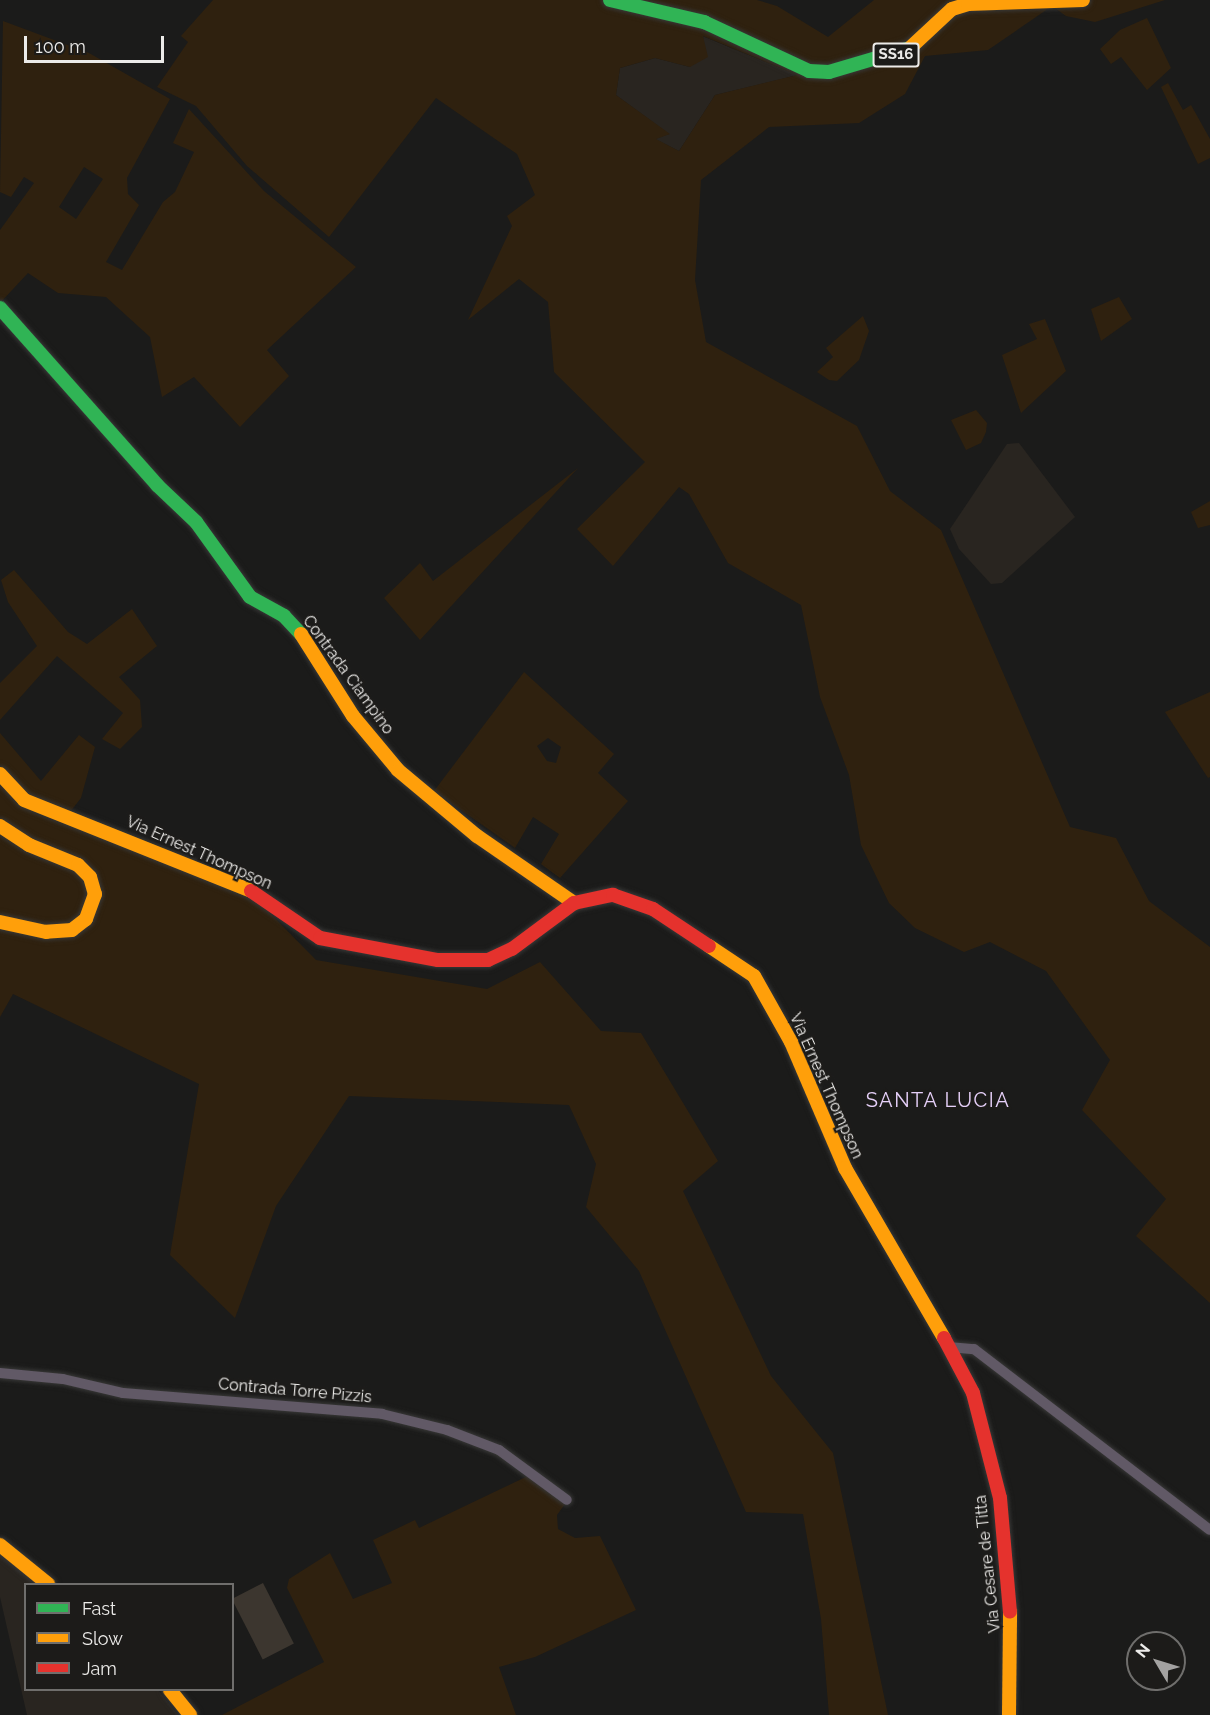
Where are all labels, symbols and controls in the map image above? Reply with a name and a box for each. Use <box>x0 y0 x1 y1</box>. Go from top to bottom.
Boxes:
scale bar <box>27 24 166 62</box>
text: 100 m <box>35 36 86 57</box>
road number: SS16 <box>872 43 920 67</box>
street label: Contrada Ciampino <box>298 612 398 738</box>
street label: Via Ernest Thompson <box>123 812 275 894</box>
street label: Via Ernest Thompson <box>785 1010 867 1162</box>
district label: SANTA LUCIA <box>865 1088 1011 1112</box>
street label: Contrada Torre Pizzis <box>217 1375 373 1407</box>
street label: Via Cesare de Titta <box>971 1494 1005 1634</box>
legend <box>24 1583 234 1691</box>
text: Fast <box>82 1598 116 1619</box>
text: Slow <box>82 1628 123 1649</box>
north arrow <box>1126 1631 1186 1691</box>
text: N <box>1132 1640 1154 1662</box>
text: Jam <box>82 1658 117 1679</box>

